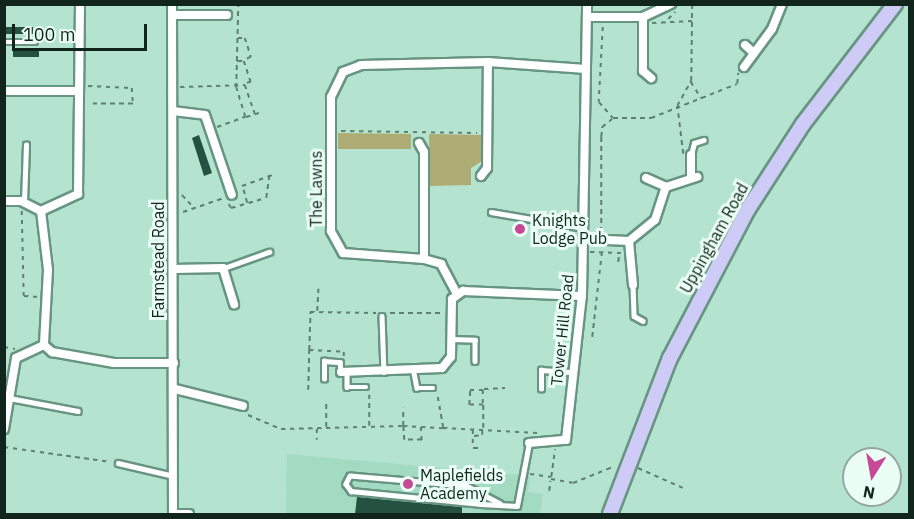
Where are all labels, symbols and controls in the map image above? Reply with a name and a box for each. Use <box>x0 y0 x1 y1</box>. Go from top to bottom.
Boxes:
scale bar <box>15 12 150 50</box>
text: 100 m <box>23 23 75 46</box>
street label: The Lawns <box>306 151 326 227</box>
street label: Uppingham Road <box>676 180 752 296</box>
street label: Farmstead Road <box>148 201 168 319</box>
place label: Knights Lodge Pub <box>532 210 607 248</box>
marker: Knights Lodge Pub <box>513 222 527 236</box>
street label: Tower Hill Road <box>547 273 577 387</box>
north arrow <box>842 447 902 507</box>
place label: Maplefields Academy <box>420 465 503 503</box>
marker: Maplefields Academy <box>401 477 415 491</box>
text: N <box>861 482 877 504</box>

